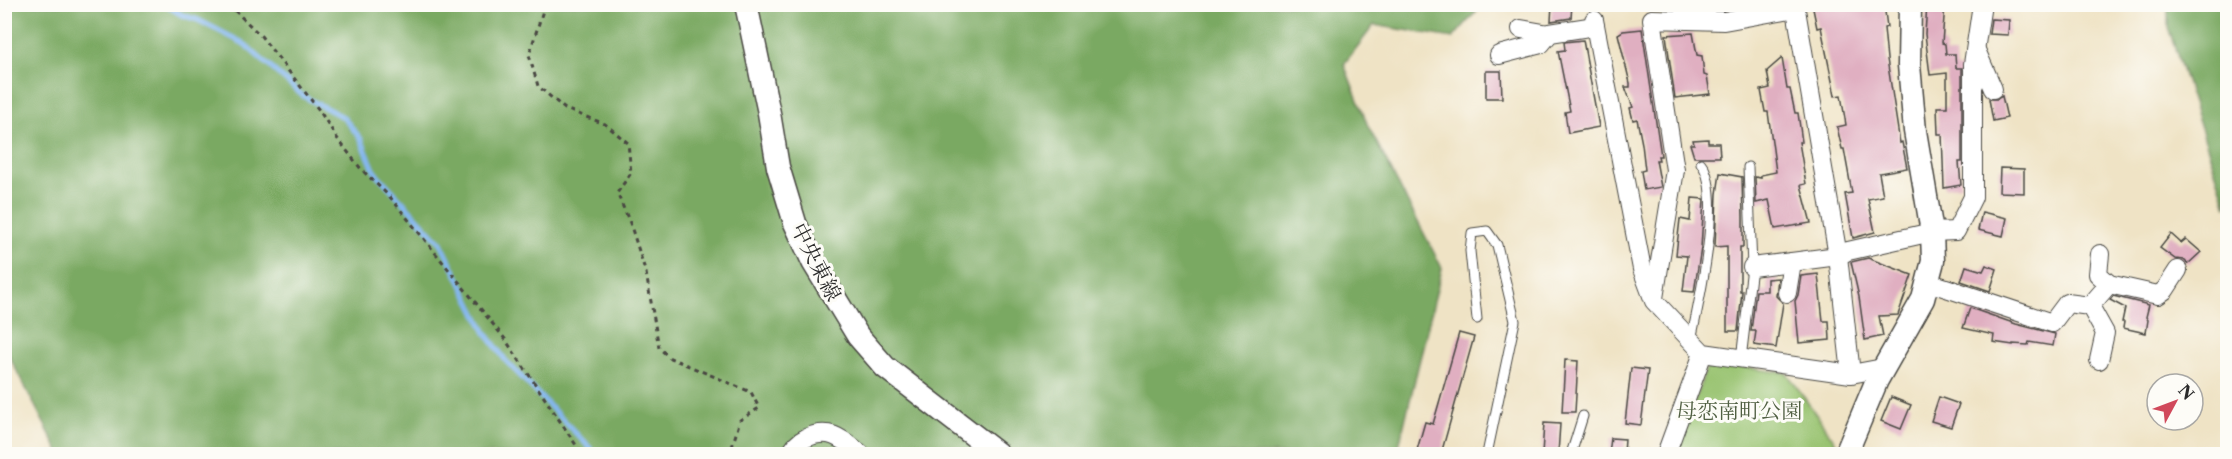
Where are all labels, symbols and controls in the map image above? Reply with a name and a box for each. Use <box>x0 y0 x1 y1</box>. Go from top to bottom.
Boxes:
street label: 中央東線 <box>786 219 847 305</box>
north arrow <box>2145 372 2205 432</box>
text: N <box>2174 380 2198 404</box>
park label: 母恋南町公園 <box>1676 398 1802 423</box>

